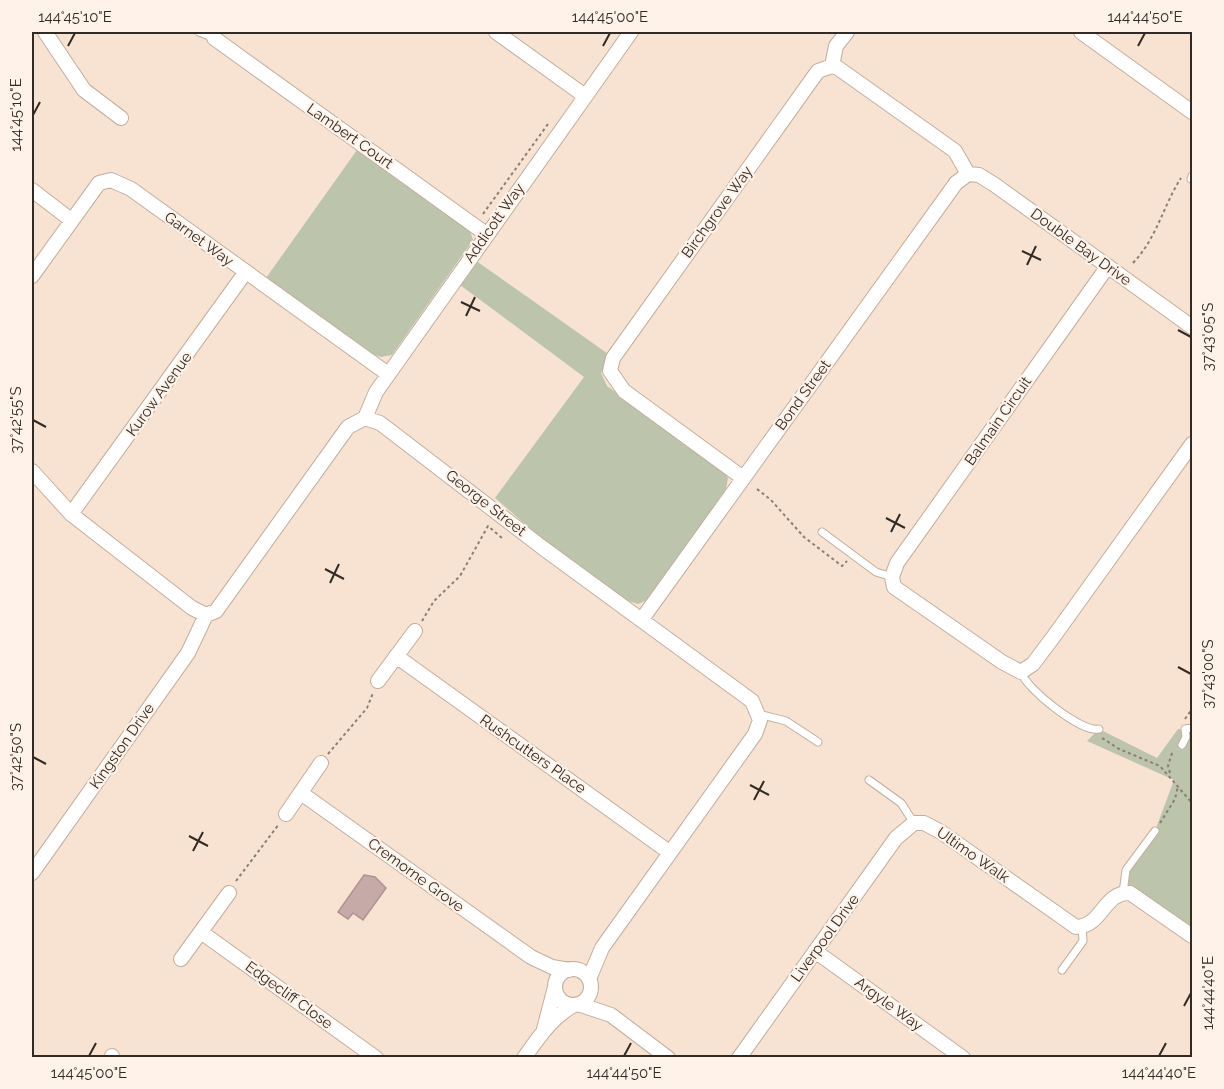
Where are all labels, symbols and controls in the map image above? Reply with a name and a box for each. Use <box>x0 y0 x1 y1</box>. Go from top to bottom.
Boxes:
text: 144°45'10"E <box>38 8 112 26</box>
text: 144°45'00"E <box>572 8 648 26</box>
text: 144°44'50"E <box>1107 8 1183 26</box>
text: 144°45'10"E <box>7 78 25 152</box>
street label: Lambert Court <box>303 100 397 172</box>
street label: Birchgrove Way <box>678 163 756 261</box>
street label: Addicott Way <box>460 180 528 266</box>
street label: Double Bay Drive <box>1027 205 1135 290</box>
street label: Garnet Way <box>161 208 237 270</box>
text: 37°43'05"S <box>1199 303 1217 371</box>
street label: Kurow Avenue <box>122 348 196 440</box>
street label: Bond Street <box>772 356 834 434</box>
street label: Balmain Circuit <box>961 373 1035 469</box>
text: 37°42'55"S <box>7 386 25 454</box>
street label: George Street <box>442 466 530 540</box>
text: 37°43'00"S <box>1199 639 1217 709</box>
street label: Kingston Drive <box>86 700 158 792</box>
street label: Rushcutters Place <box>477 711 590 797</box>
text: 37°42'50"S <box>7 723 25 791</box>
street label: Ultimo Walk <box>933 823 1013 887</box>
street label: Cremorne Grove <box>364 834 468 916</box>
street label: Liverpool Drive <box>787 890 863 985</box>
text: 144°44'40"E <box>1199 956 1217 1030</box>
street label: Edgecliff Close <box>242 957 336 1033</box>
street label: Argyle Way <box>851 973 927 1035</box>
text: 144°45'00"E <box>51 1064 127 1082</box>
text: 144°44'50"E <box>586 1064 662 1082</box>
text: 144°44'40"E <box>1122 1064 1196 1082</box>

